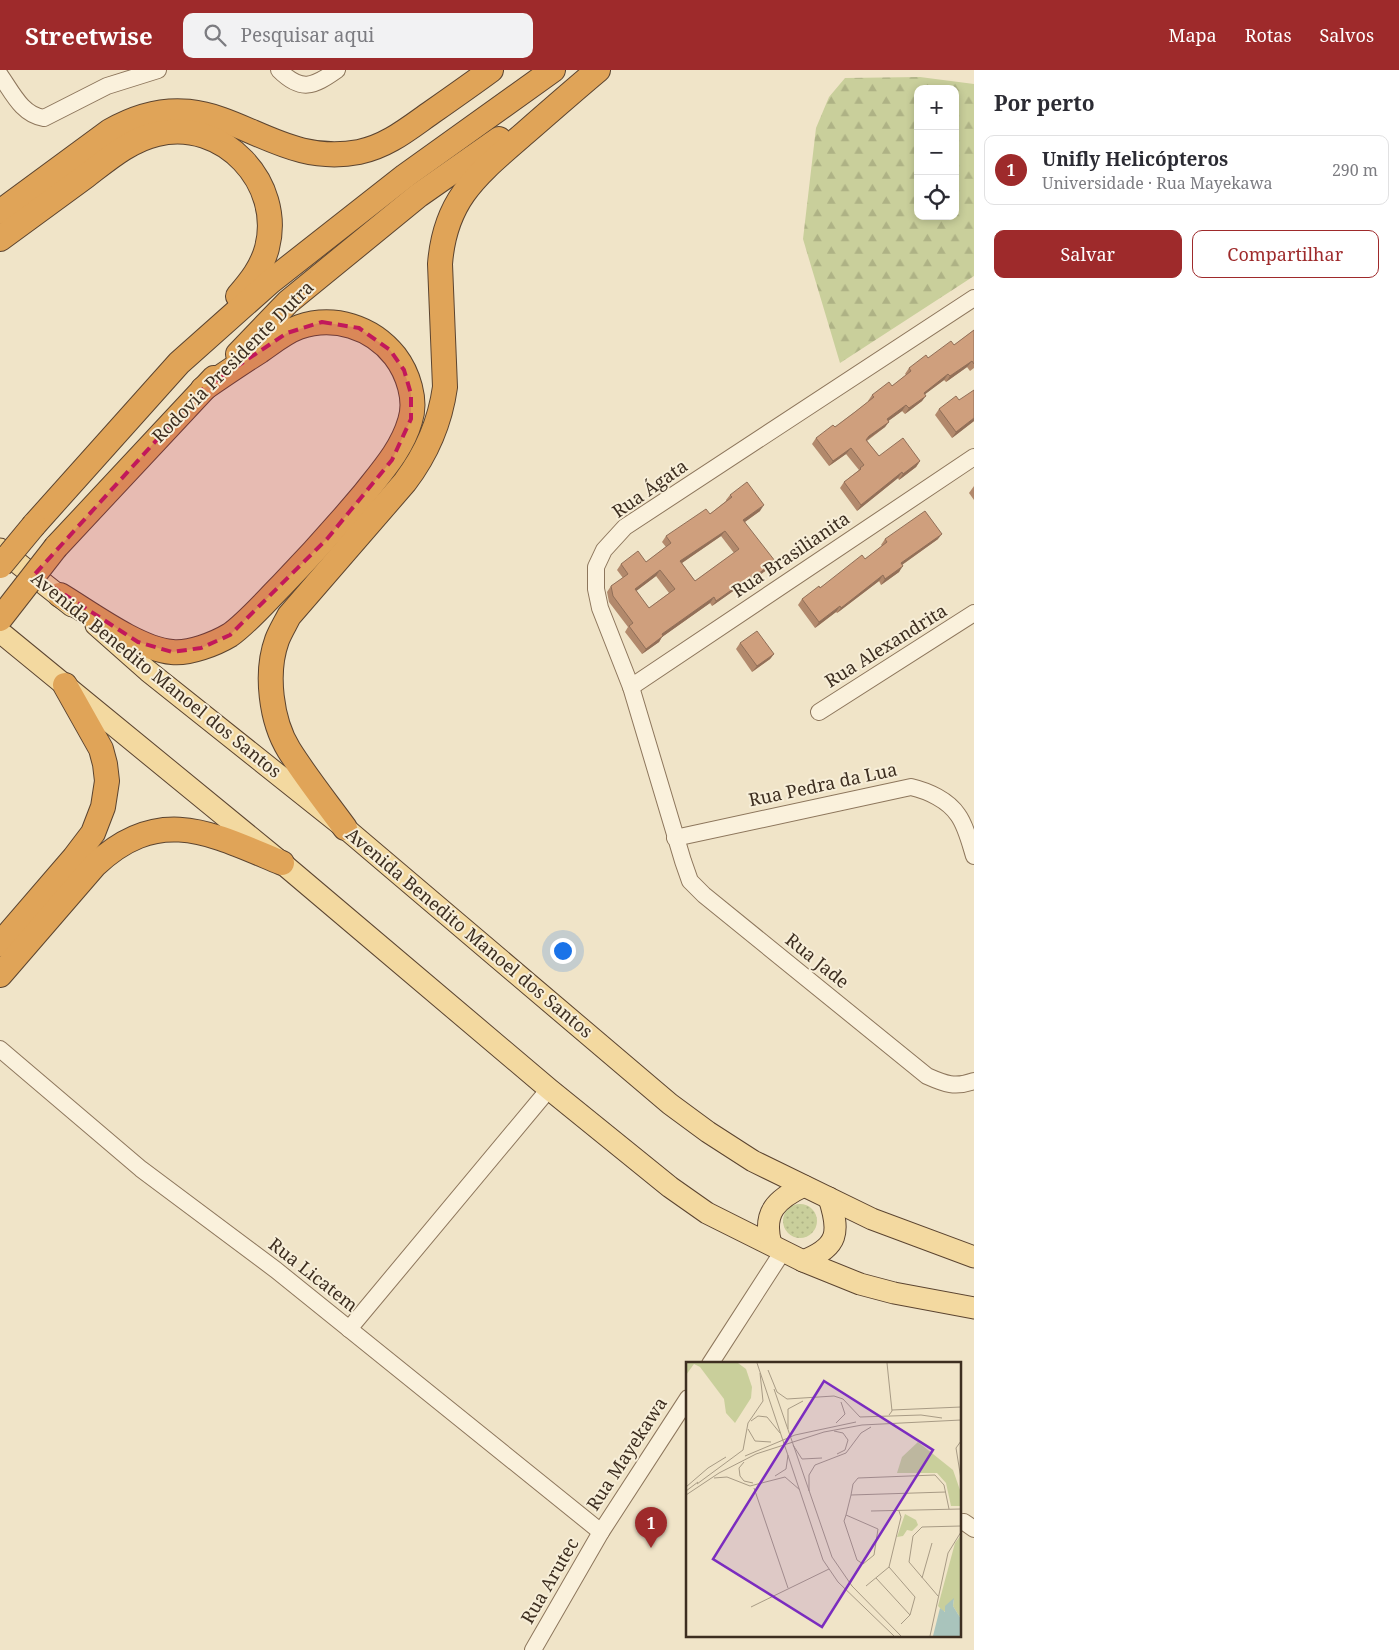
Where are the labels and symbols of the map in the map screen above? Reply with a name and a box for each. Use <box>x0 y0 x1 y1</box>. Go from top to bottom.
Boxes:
street label: Rodovia Presidente Dutra <box>146 275 318 447</box>
street label: Rua Ágata <box>607 453 692 523</box>
street label: Rua Brasilianita <box>727 506 854 603</box>
street label: Avenida Benedito Manoel dos Santos <box>27 566 287 783</box>
street label: Rua Alexandrita <box>820 598 951 692</box>
street label: Rua Pedra da Lua <box>746 757 899 811</box>
street label: Avenida Benedito Manoel dos Santos <box>341 822 598 1043</box>
street label: Rua Jade <box>781 927 854 993</box>
your location <box>550 938 576 964</box>
street label: Rua Licatem <box>264 1232 363 1317</box>
inset map <box>686 1362 962 1638</box>
street label: Rua Mayekawa <box>580 1392 672 1515</box>
pin: 1 <box>635 1507 667 1548</box>
street label: Rua Arutec <box>515 1533 583 1628</box>

